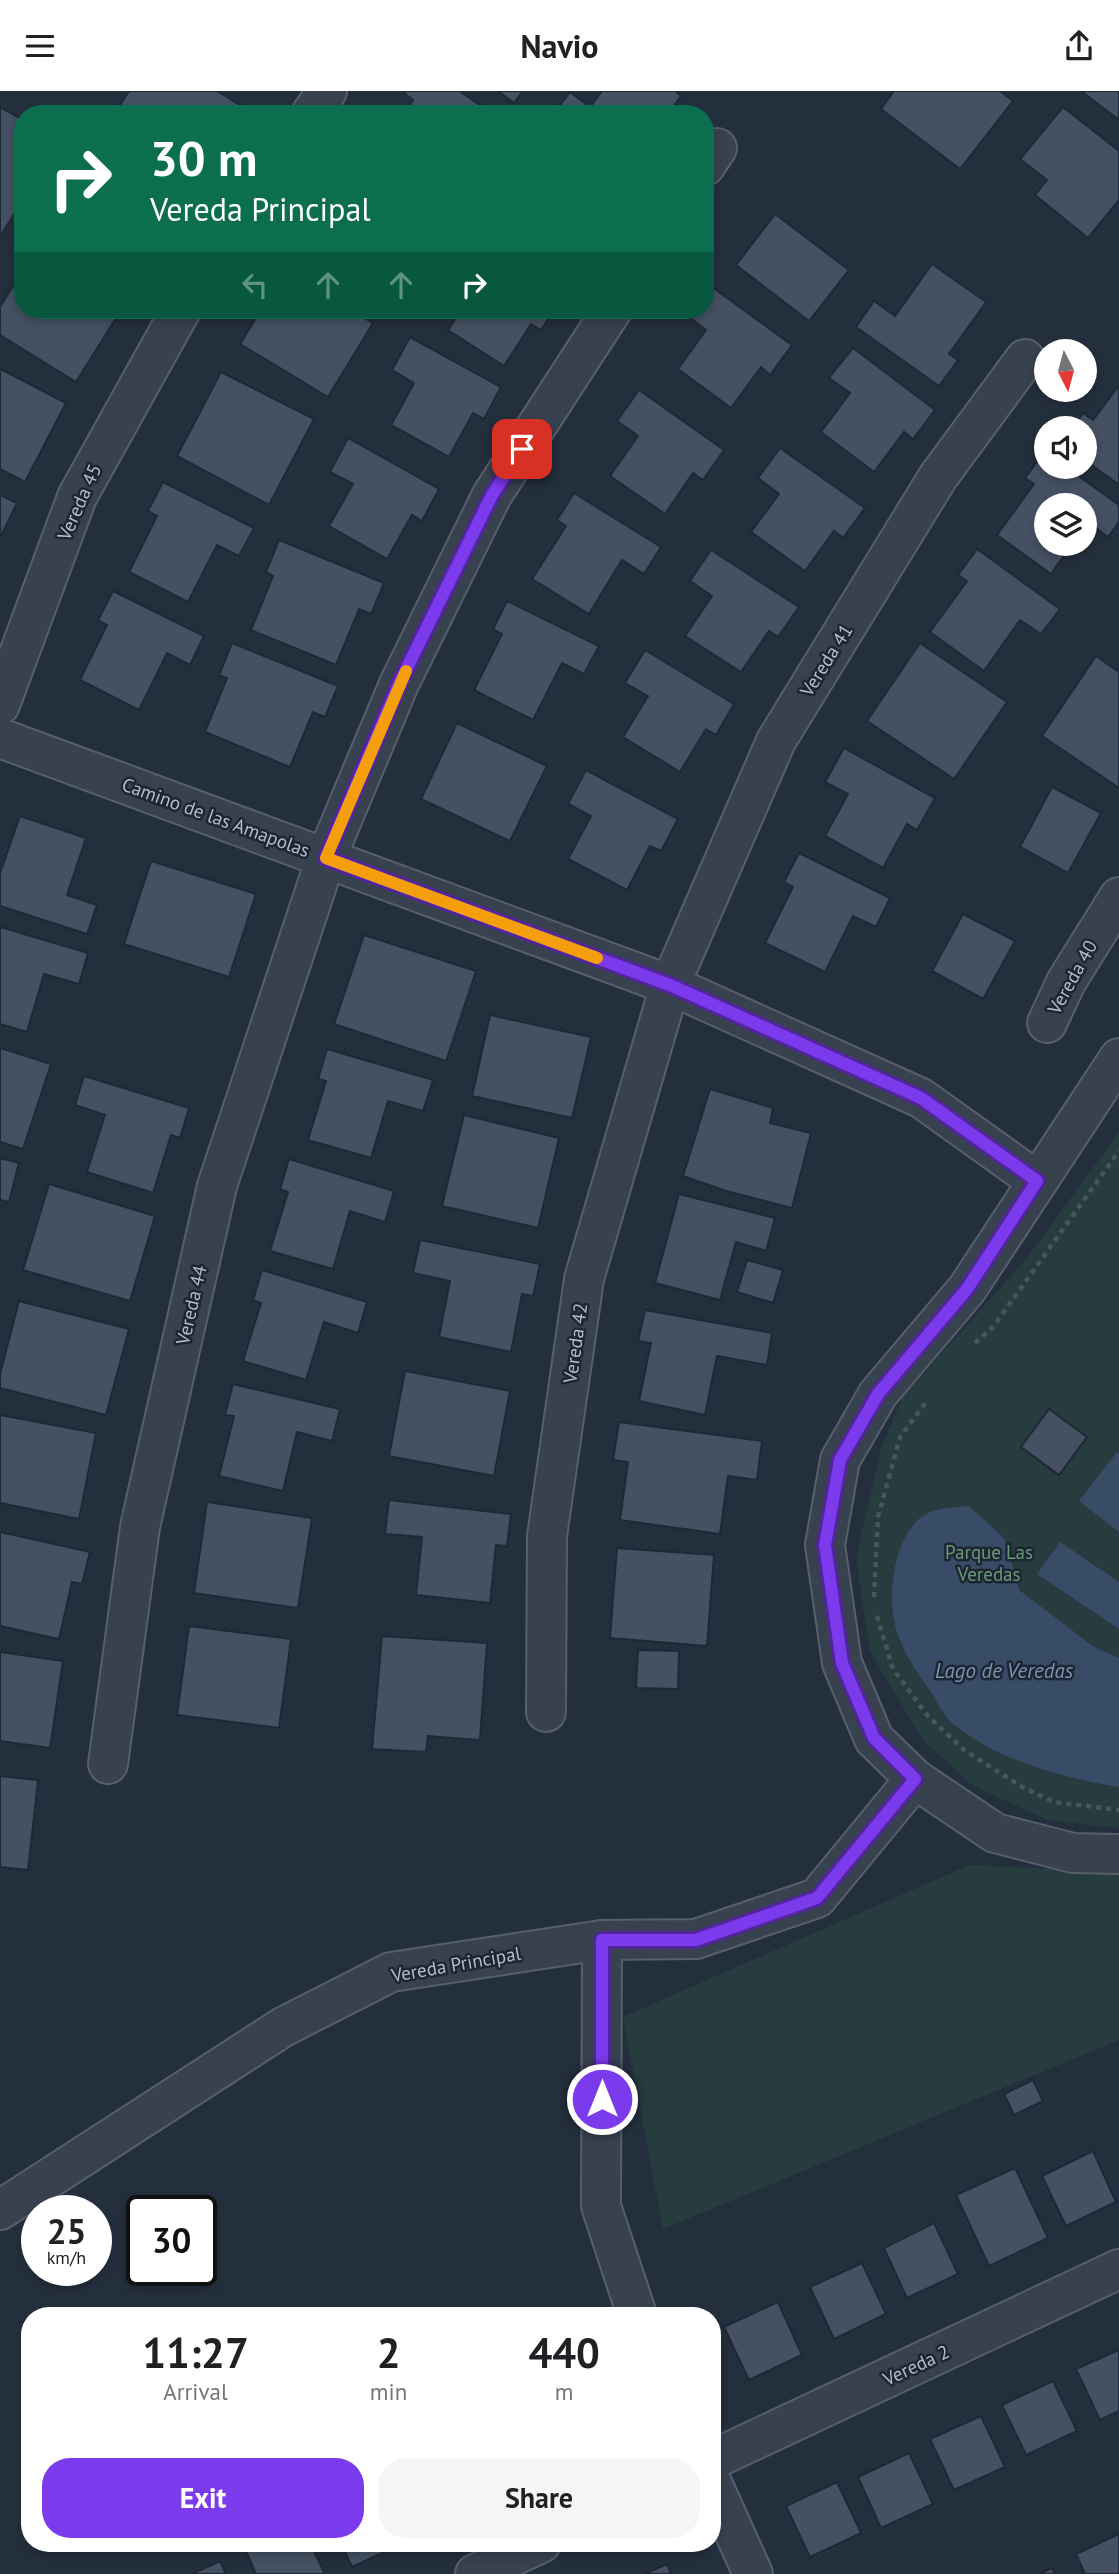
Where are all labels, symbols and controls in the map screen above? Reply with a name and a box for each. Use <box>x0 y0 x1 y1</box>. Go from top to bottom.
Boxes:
text: Navio <box>521 25 598 67</box>
icon: menu <box>21 27 59 65</box>
icon: share <box>1060 27 1098 65</box>
text: 30 m <box>150 126 257 190</box>
icon: right <box>35 133 126 224</box>
text: Vereda Principal <box>150 188 371 230</box>
icon: left <box>236 266 274 304</box>
icon: ahead <box>309 266 347 304</box>
icon: ahead <box>382 266 420 304</box>
icon: right <box>455 266 493 304</box>
north arrow <box>1034 339 1097 403</box>
map controls <box>1034 339 1097 556</box>
button: sound <box>1034 416 1097 479</box>
pin <box>492 419 552 479</box>
icon: arrive <box>503 430 541 468</box>
street label: Vereda 45 <box>51 460 106 545</box>
button: layers <box>1034 493 1097 556</box>
street label: Vereda 41 <box>794 619 858 702</box>
street label: Camino de las Amapolas <box>119 772 313 862</box>
street label: Vereda 40 <box>1041 936 1102 1019</box>
street label: Vereda 44 <box>170 1263 212 1348</box>
street label: Vereda 42 <box>557 1301 593 1386</box>
park label: Parque Las Veredas <box>945 1540 1033 1586</box>
water label: Lago de Veredas <box>935 1657 1074 1684</box>
street label: Vereda Principal <box>388 1941 523 1987</box>
position arrow <box>565 2062 639 2136</box>
speed limit sign: 30 <box>126 2195 217 2286</box>
text: 25 <box>47 2208 86 2254</box>
text: km/h <box>47 2246 86 2269</box>
text: 11:27 <box>142 2325 249 2380</box>
text: 2 <box>377 2325 400 2380</box>
text: 440 <box>528 2325 600 2380</box>
street label: Vereda 2 <box>878 2339 953 2391</box>
text: Arrival <box>163 2377 228 2406</box>
text: min <box>370 2377 407 2406</box>
text: m <box>555 2377 573 2406</box>
button: Exit <box>42 2458 364 2538</box>
button: Share <box>378 2458 700 2538</box>

